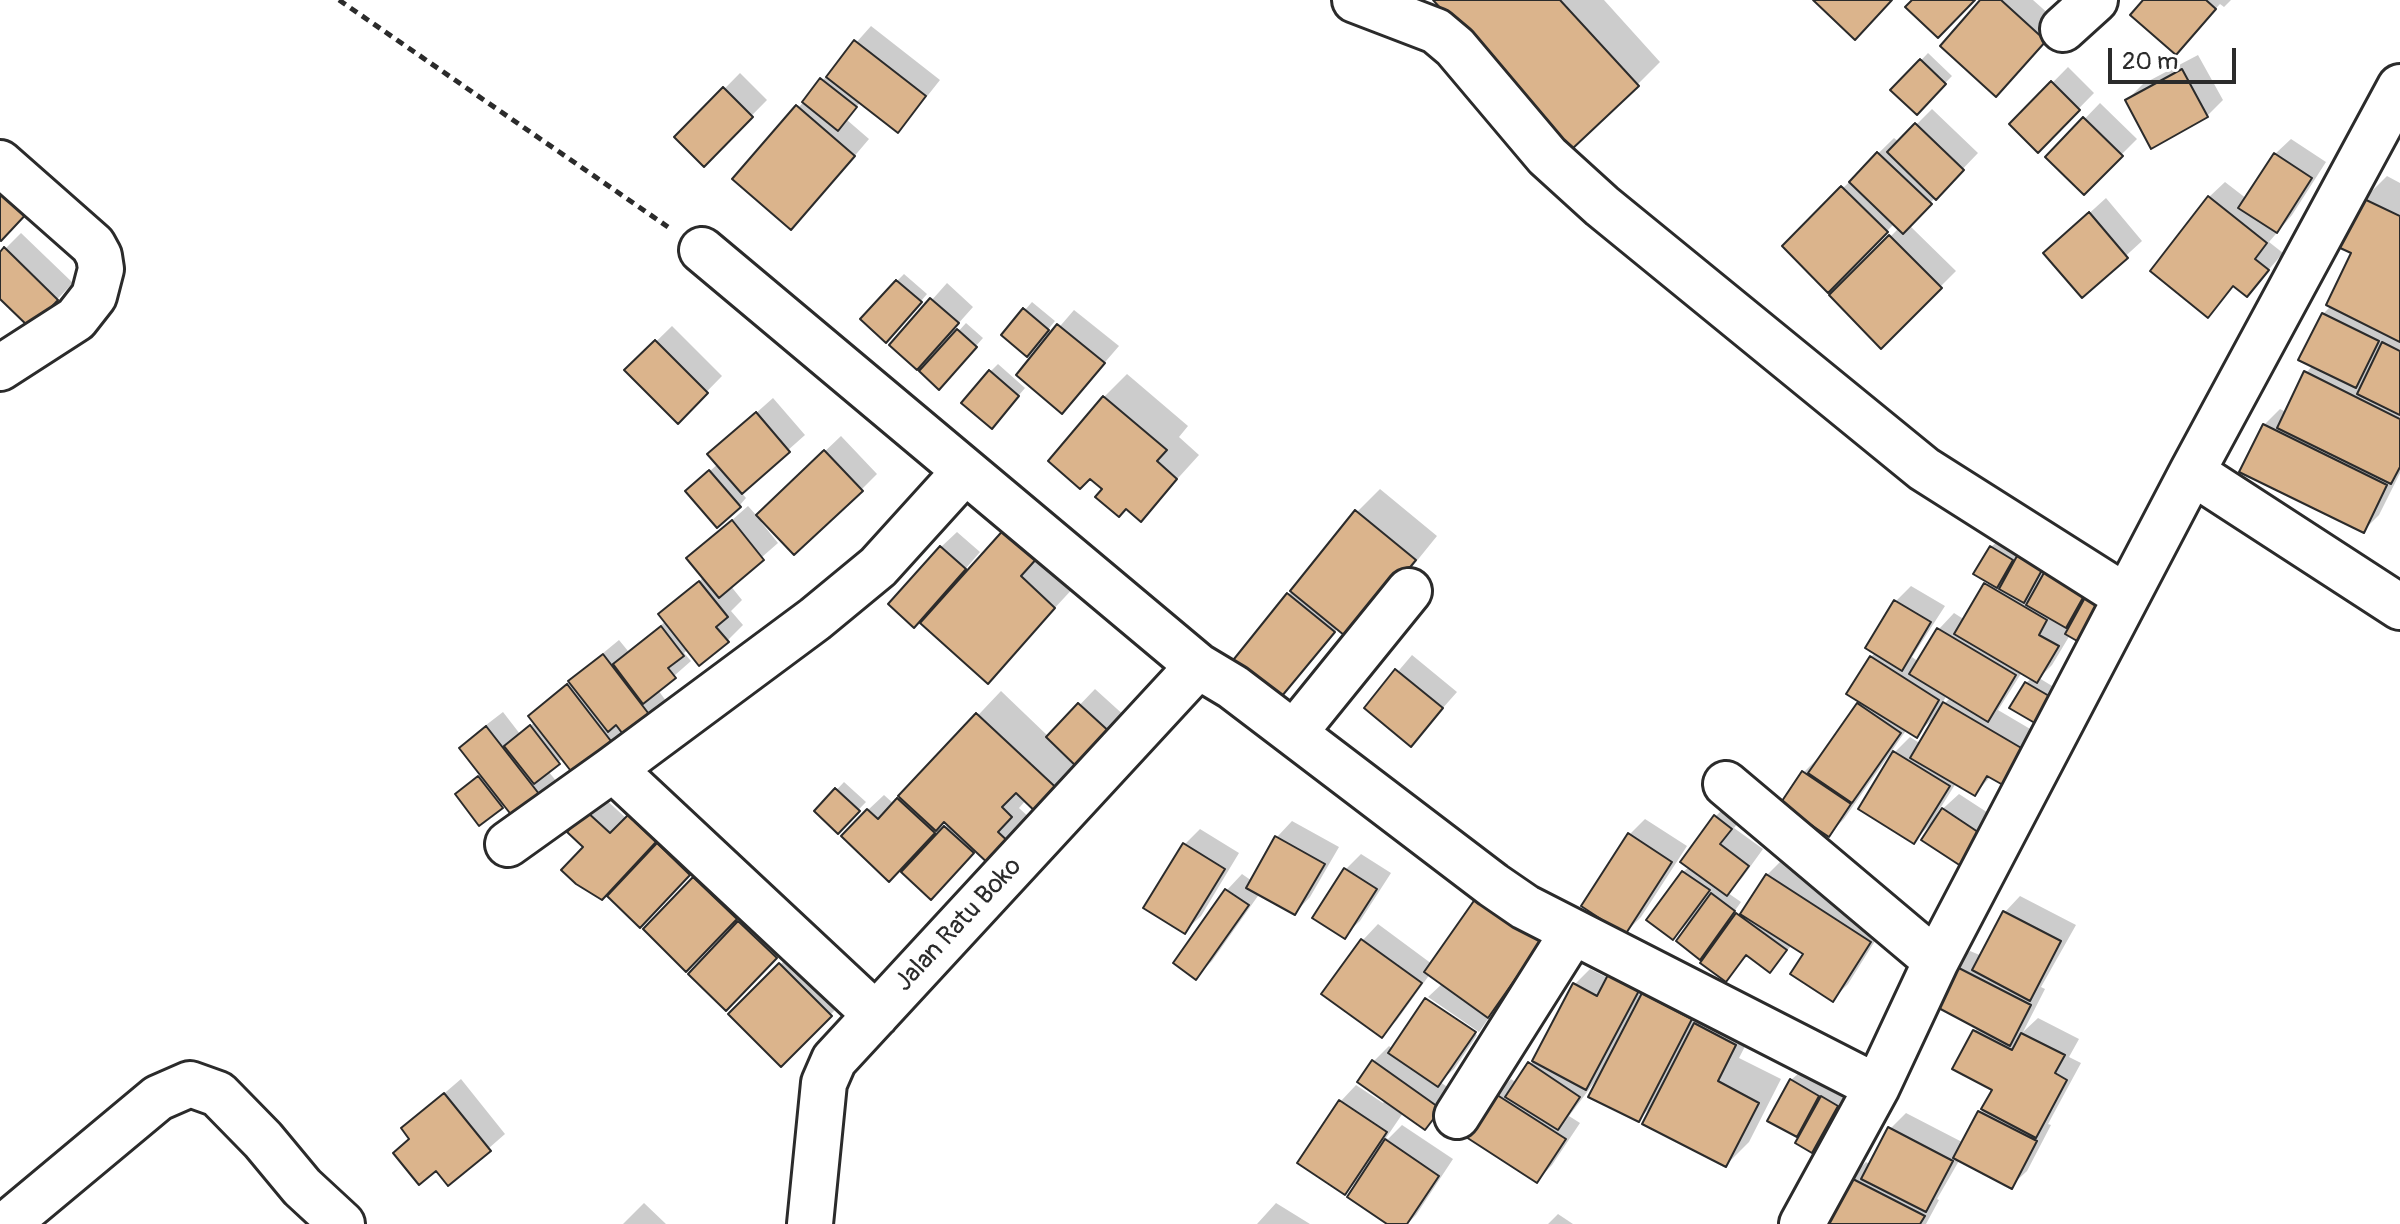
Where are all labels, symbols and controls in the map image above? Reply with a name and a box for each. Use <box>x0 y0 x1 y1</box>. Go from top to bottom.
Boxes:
scale bar <box>2112 32 2240 82</box>
text: 20 m <box>2122 47 2178 76</box>
street label: Jalan Ratu Boko <box>889 852 1029 998</box>

